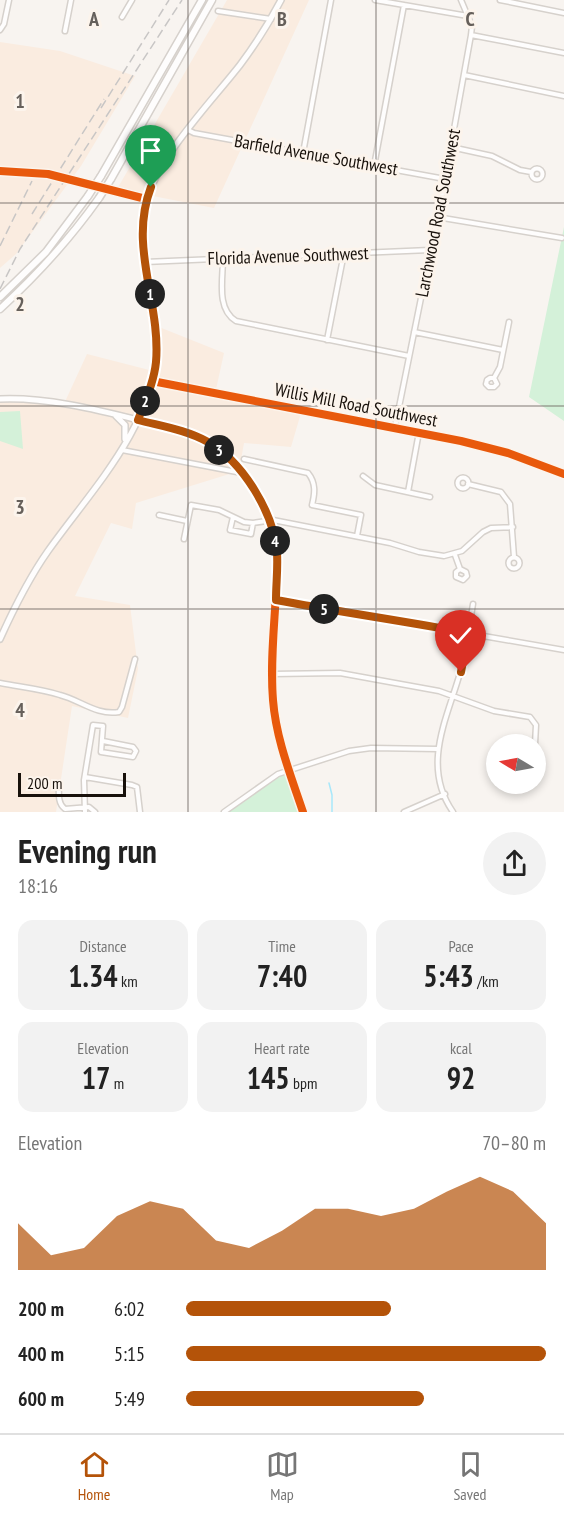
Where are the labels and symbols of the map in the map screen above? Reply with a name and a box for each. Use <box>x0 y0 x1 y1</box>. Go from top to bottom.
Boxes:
text: A <box>88 6 100 32</box>
text: B <box>277 6 287 32</box>
text: C <box>465 6 475 32</box>
text: 1 <box>15 88 25 114</box>
pin <box>125 125 176 187</box>
street label: Larchwood Road Southwest <box>410 127 465 299</box>
street label: Barfield Avenue Southwest <box>233 129 400 180</box>
street label: Florida Avenue Southwest <box>207 241 369 270</box>
pin: 1 <box>135 279 165 309</box>
text: 2 <box>15 291 25 317</box>
street label: Willis Mill Road Southwest <box>273 377 440 432</box>
pin: 2 <box>130 386 160 416</box>
pin: 3 <box>204 435 234 465</box>
text: 3 <box>15 494 25 520</box>
pin: 4 <box>260 526 290 556</box>
pin: 5 <box>309 594 339 624</box>
pin <box>435 610 486 672</box>
text: 4 <box>15 697 25 723</box>
north arrow <box>486 734 546 794</box>
scale bar <box>18 770 126 798</box>

